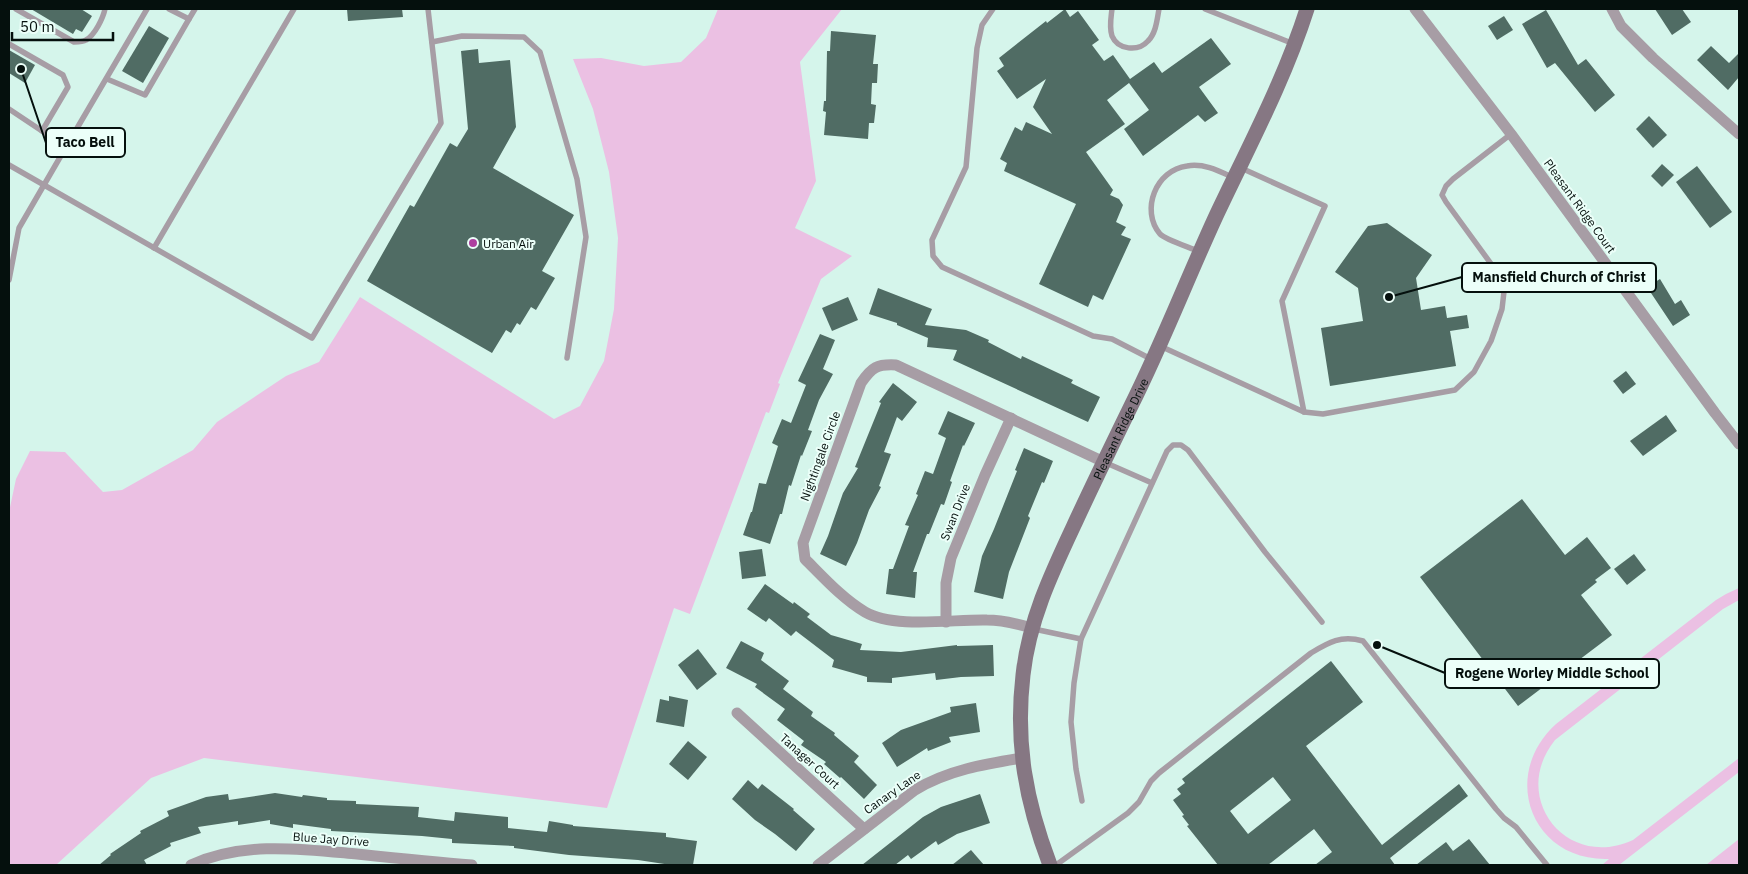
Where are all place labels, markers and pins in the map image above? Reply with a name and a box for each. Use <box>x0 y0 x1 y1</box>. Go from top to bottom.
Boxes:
callout: Taco Bell <box>46 128 125 157</box>
place label: Urban Air <box>483 236 534 251</box>
marker: Urban Air <box>467 237 479 249</box>
callout: Mansfield Church of Christ <box>1462 263 1656 292</box>
callout: Rogene Worley Middle School <box>1445 659 1659 688</box>

